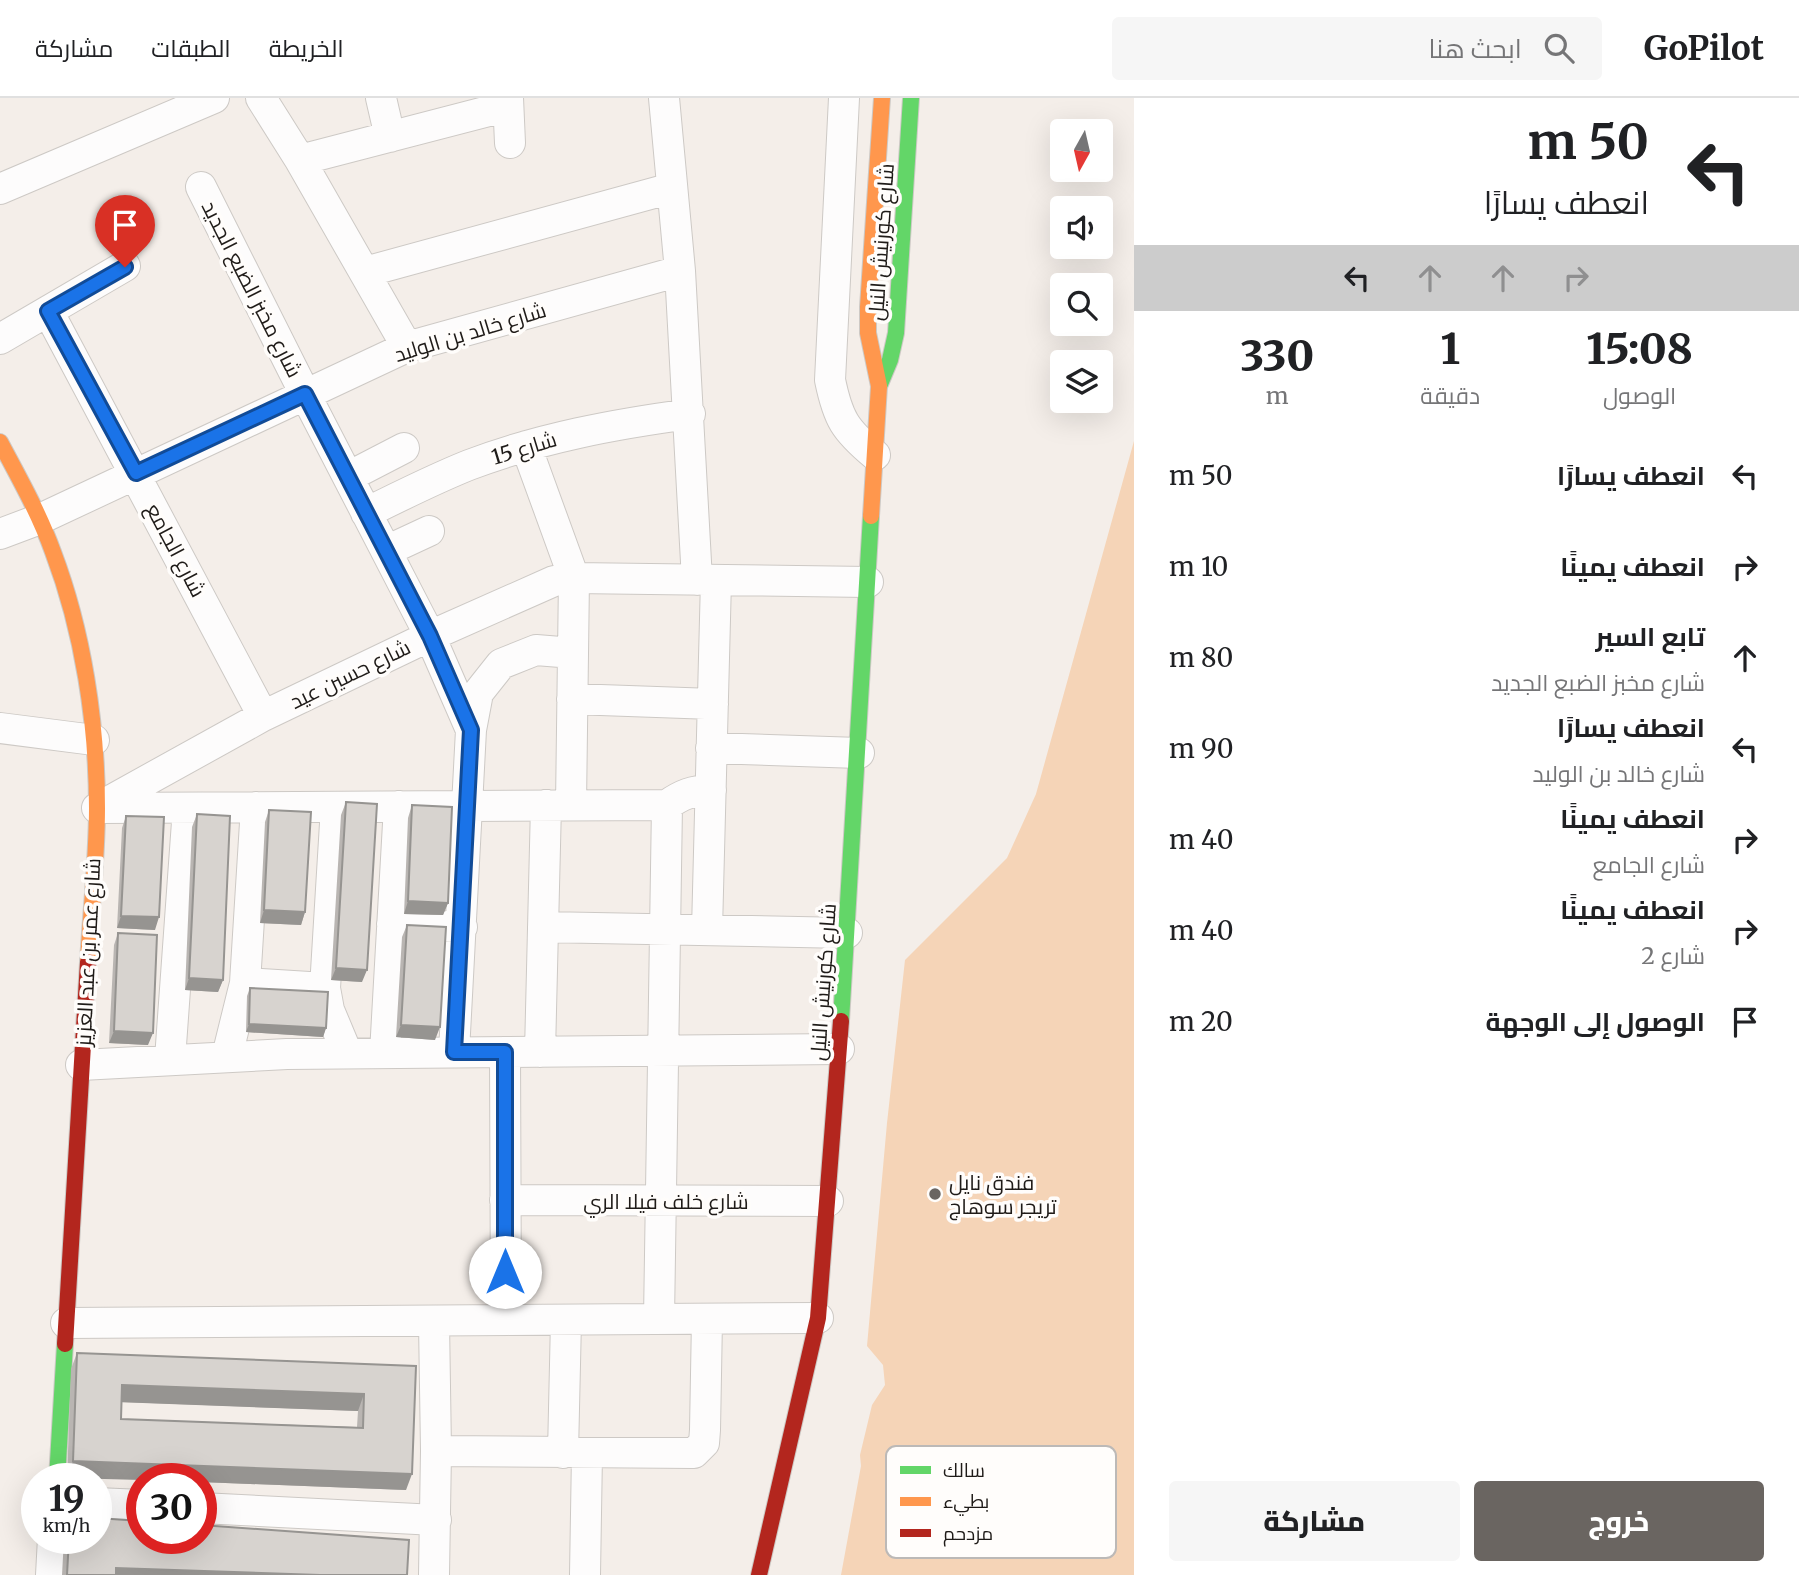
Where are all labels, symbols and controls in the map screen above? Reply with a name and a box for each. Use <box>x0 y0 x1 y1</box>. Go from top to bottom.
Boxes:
search box <box>1112 17 1602 80</box>
text: GoPilot <box>1644 28 1764 69</box>
icon: search <box>1540 29 1578 67</box>
text: ابحث هنا <box>1429 32 1522 65</box>
text: مشاركة <box>35 33 113 64</box>
text: الطبقات <box>151 33 231 64</box>
text: الخريطة <box>269 33 344 64</box>
text: 50 m <box>1528 111 1649 172</box>
north arrow <box>1050 119 1113 182</box>
map controls <box>1050 119 1113 413</box>
icon: left <box>1673 126 1764 217</box>
street label: شارع كورنيش النيل <box>862 162 901 322</box>
text: انعطف يسارًا <box>1484 183 1649 223</box>
pin <box>95 195 155 267</box>
street label: شارع مخبز الضبع الجديد <box>195 196 308 383</box>
button: sound <box>1050 196 1113 259</box>
icon: arrive <box>106 206 144 244</box>
icon: left <box>1338 259 1376 297</box>
icon: ahead <box>1411 259 1449 297</box>
icon: ahead <box>1484 259 1522 297</box>
icon: right <box>1557 259 1595 297</box>
button: search <box>1050 273 1113 336</box>
street label: شارع خالد بن الوليد <box>391 296 550 369</box>
text: 1 <box>1440 323 1460 375</box>
text: 15:08 <box>1586 323 1693 375</box>
text: 330 <box>1240 330 1314 382</box>
button: layers <box>1050 350 1113 413</box>
text: m <box>1266 381 1289 410</box>
text: دقيقة <box>1420 381 1480 410</box>
text: الوصول <box>1603 381 1676 410</box>
street label: شارع 15 <box>488 425 560 472</box>
icon: left <box>1726 457 1764 495</box>
text: 50 m <box>1169 459 1233 492</box>
text: انعطف يسارًا <box>1557 459 1705 492</box>
street label: شارع الجامع <box>139 498 212 602</box>
icon: right <box>1726 548 1764 586</box>
text: 10 m <box>1169 550 1228 583</box>
text: انعطف يمينًا <box>1560 550 1705 583</box>
text: تابع السير <box>1595 620 1705 653</box>
street label: شارع حسين عيد <box>285 633 415 716</box>
icon: ahead <box>1726 639 1764 677</box>
text: 80 m <box>1169 641 1233 674</box>
text: شارع مخبز الضبع الجديد <box>1491 668 1705 697</box>
text: انعطف يسارًا <box>1557 711 1705 744</box>
icon: left <box>1726 730 1764 768</box>
text: 90 m <box>1169 732 1234 765</box>
text: شارع خالد بن الوليد <box>1533 759 1705 788</box>
text: انعطف يمينًا <box>1560 802 1705 835</box>
icon: right <box>1726 821 1764 859</box>
text: 40 m <box>1169 823 1233 856</box>
text: شارع الجامع <box>1593 850 1705 879</box>
street label: شارع عمر بن عبد العزيز <box>70 857 107 1048</box>
text: انعطف يمينًا <box>1560 893 1705 926</box>
street label: شارع كورنيش النيل <box>804 902 843 1062</box>
icon: right <box>1726 912 1764 950</box>
text: 40 m <box>1169 914 1233 947</box>
text: شارع 2 <box>1641 941 1705 970</box>
icon: arrive <box>1726 1003 1764 1041</box>
text: 20 m <box>1169 1005 1233 1038</box>
text: الوصول إلى الوجهة <box>1486 1005 1705 1038</box>
place label: فندق نايل تريجر سوهاج <box>949 1169 1057 1221</box>
marker: فندق نايل تريجر سوهاج <box>927 1186 943 1202</box>
street label: شارع خلف فيلا الري <box>583 1188 749 1218</box>
position arrow <box>468 1235 542 1309</box>
legend <box>886 1446 1116 1558</box>
text: سالك <box>943 1458 985 1482</box>
speed limit sign: 30 <box>126 1463 217 1554</box>
text: 19 <box>48 1477 85 1521</box>
button: مشاركة <box>1169 1481 1460 1561</box>
button: خروج <box>1474 1481 1764 1561</box>
text: بطيء <box>943 1489 989 1516</box>
text: km/h <box>43 1514 90 1537</box>
text: مزدحم <box>943 1521 993 1547</box>

